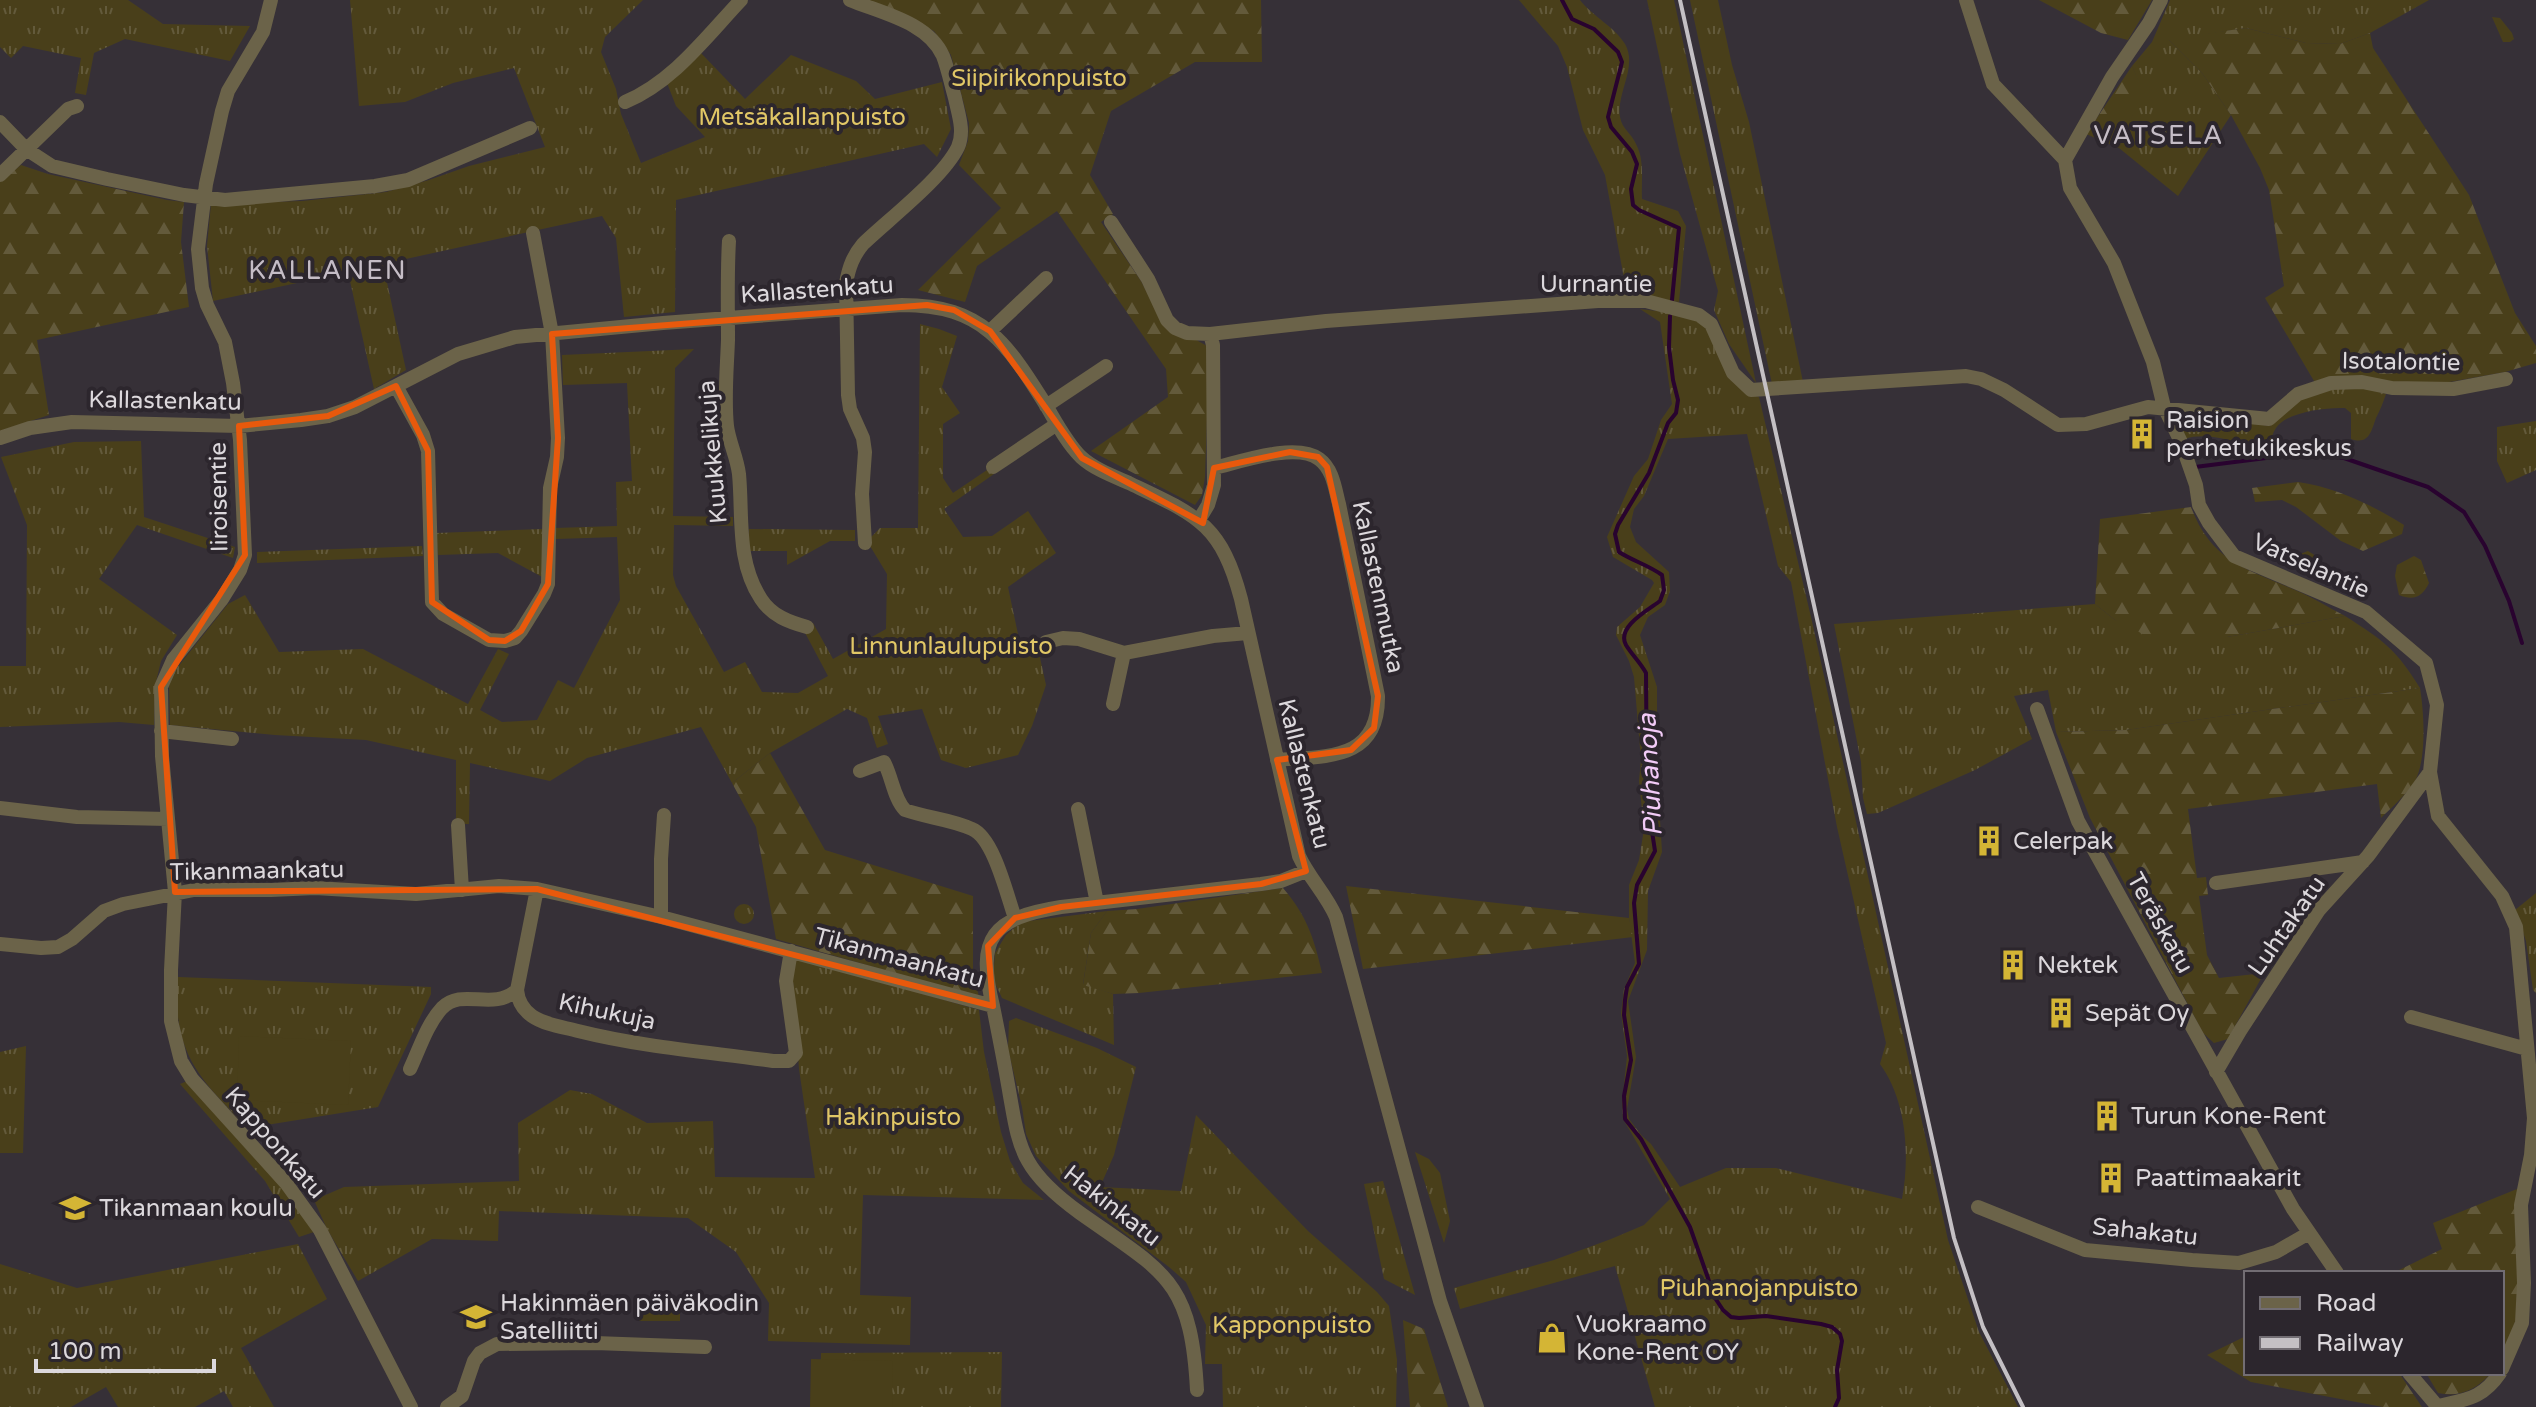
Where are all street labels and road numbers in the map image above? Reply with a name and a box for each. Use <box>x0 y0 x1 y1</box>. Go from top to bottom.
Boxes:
street label: Kallastenkatu <box>739 270 895 310</box>
street label: Uurnantie <box>1540 270 1652 299</box>
street label: Isotalontie <box>2341 346 2461 378</box>
street label: Kuukkelikuja <box>692 379 734 525</box>
street label: Kallastenkatu <box>88 385 242 417</box>
street label: Iiroisentie <box>204 442 234 552</box>
street label: Kallastenmutka <box>1346 498 1410 676</box>
street label: Vatselantie <box>2248 527 2374 605</box>
street label: Kallastenkatu <box>1271 696 1337 852</box>
street label: Tikanmaankatu <box>169 855 345 887</box>
street label: Teräskatu <box>2120 868 2200 978</box>
street label: Luhtakatu <box>2242 870 2332 982</box>
street label: Tikanmaankatu <box>811 921 987 995</box>
street label: Kihukuja <box>556 988 658 1036</box>
street label: Kapponkatu <box>218 1081 332 1205</box>
street label: Hakinkatu <box>1058 1159 1166 1253</box>
street label: Sahakatu <box>2091 1212 2199 1252</box>

